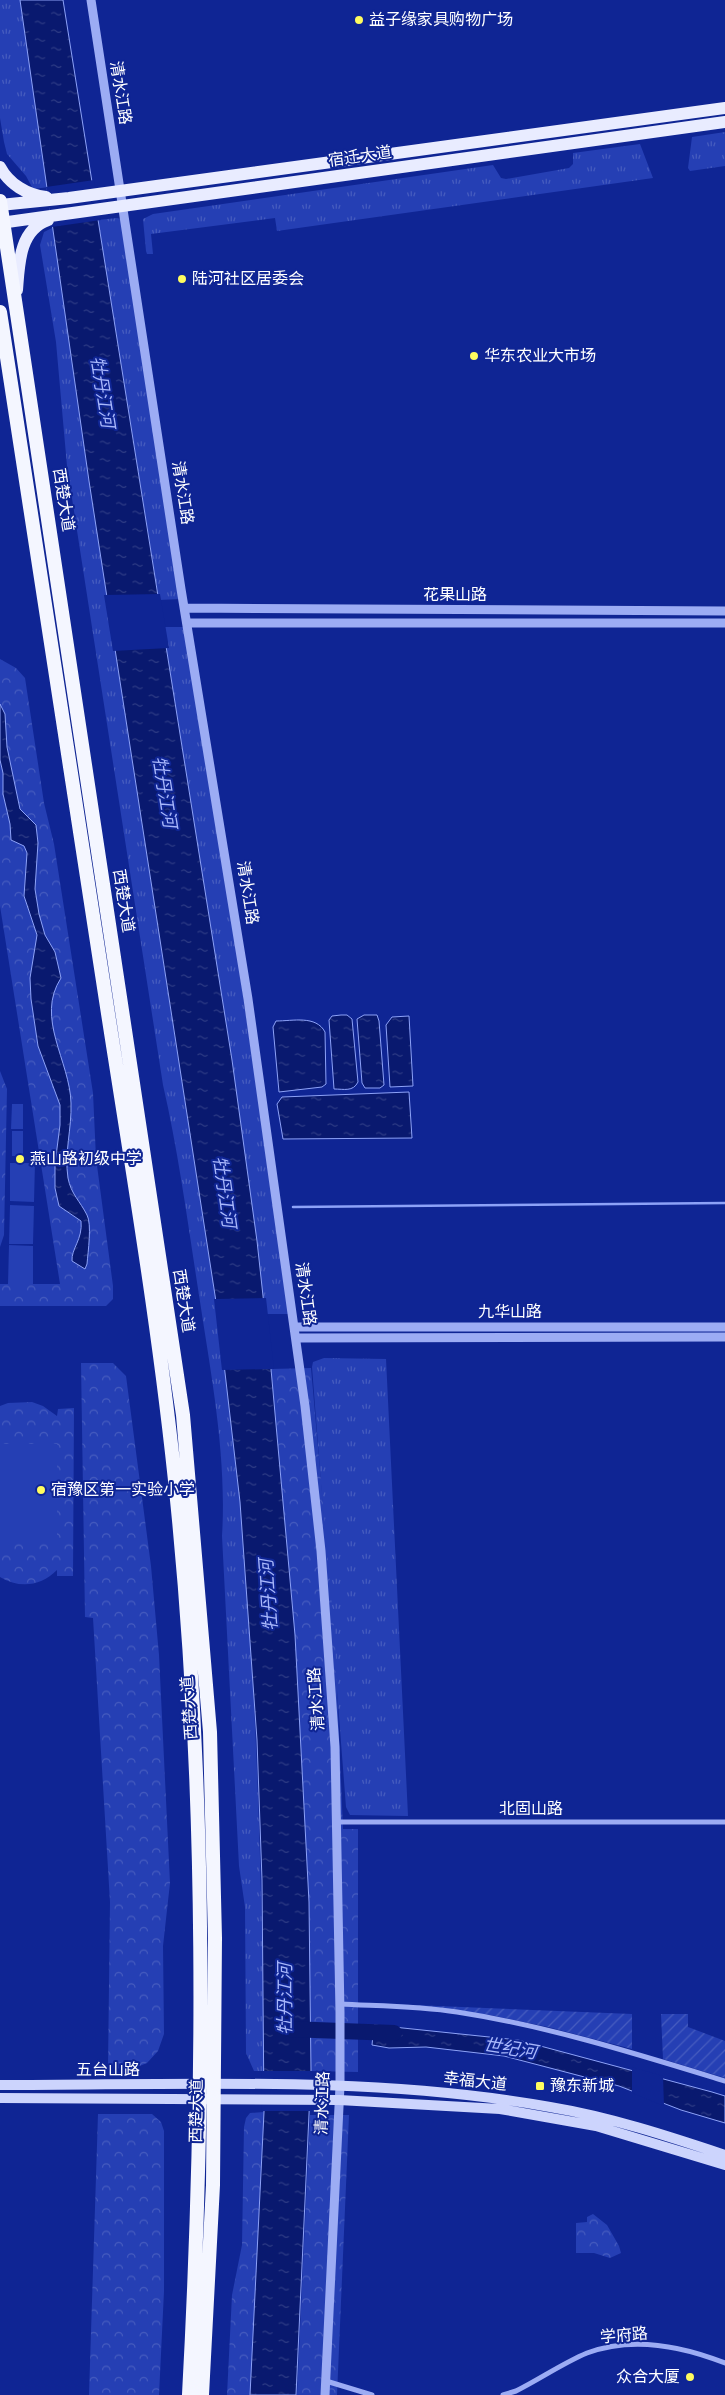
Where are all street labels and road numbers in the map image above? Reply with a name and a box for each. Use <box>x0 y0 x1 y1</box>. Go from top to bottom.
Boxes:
street label: 清水江路 <box>106 60 134 126</box>
street label: 宿迁大道 <box>327 143 393 171</box>
street label: 清水江路 <box>168 460 196 526</box>
street label: 西楚大道 <box>49 467 77 533</box>
street label: 花果山路 <box>423 586 487 605</box>
street label: 清水江路 <box>233 860 261 926</box>
street label: 西楚大道 <box>109 868 137 934</box>
street label: 清水江路 <box>291 1261 319 1327</box>
street label: 西楚大道 <box>169 1268 197 1334</box>
street label: 九华山路 <box>478 1303 542 1322</box>
street label: 清水江路 <box>305 1666 329 1732</box>
street label: 西楚大道 <box>178 1675 202 1741</box>
street label: 北固山路 <box>499 1800 563 1819</box>
street label: 五台山路 <box>76 2061 140 2080</box>
street label: 幸福大道 <box>442 2069 508 2095</box>
street label: 清水江路 <box>312 2071 334 2135</box>
street label: 西楚大道 <box>187 2079 207 2143</box>
street label: 学府路 <box>599 2324 649 2348</box>

